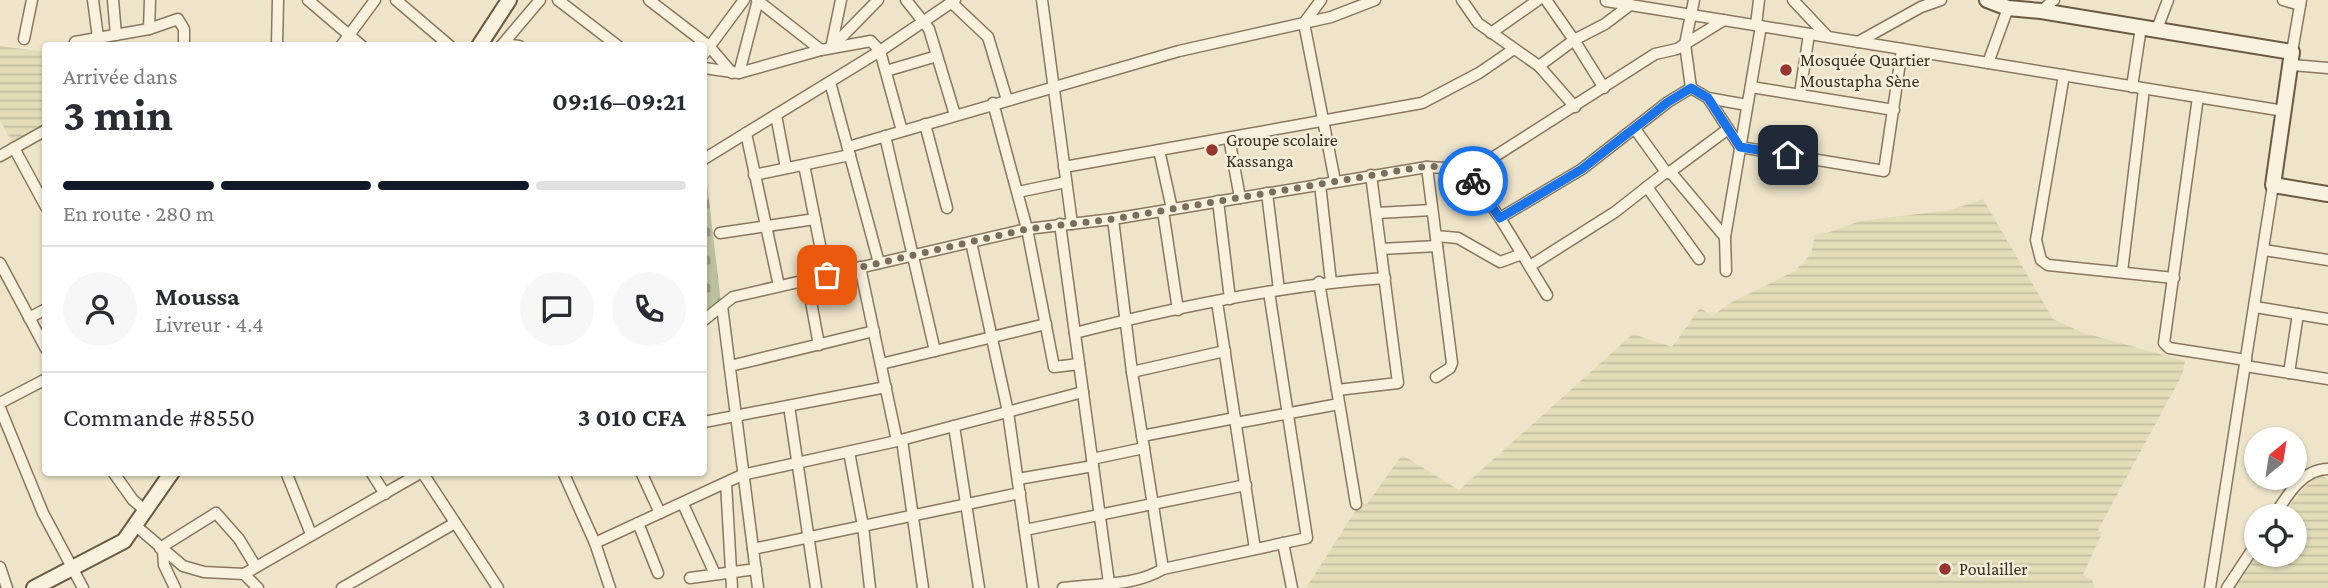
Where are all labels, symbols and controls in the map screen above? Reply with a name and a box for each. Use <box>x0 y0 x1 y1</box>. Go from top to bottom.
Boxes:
place label: Mosquée Quartier Moustapha Sène <box>1800 50 1931 91</box>
marker: Mosquée Quartier Moustapha Sène <box>1778 62 1794 78</box>
text: Arrivée dans <box>63 63 178 89</box>
text: 09:16–09:21 <box>552 87 686 116</box>
text: 3 min <box>63 89 173 140</box>
pin <box>1758 125 1818 185</box>
place label: Groupe scolaire Kassanga <box>1226 130 1338 171</box>
icon: home <box>1769 136 1807 174</box>
marker: Groupe scolaire Kassanga <box>1204 142 1220 158</box>
courier <box>1438 146 1508 216</box>
icon: bike <box>1454 162 1492 200</box>
text: En route · 280 m <box>63 200 214 226</box>
pin <box>797 245 857 305</box>
icon: bag <box>808 256 846 294</box>
button: person <box>63 272 137 346</box>
button: chat <box>520 272 594 346</box>
button: phone <box>612 272 686 346</box>
text: Moussa <box>155 282 240 311</box>
text: Livreur · 4.4 <box>155 311 264 337</box>
text: Commande #8550 <box>63 403 255 432</box>
text: 3 010 CFA <box>578 403 686 432</box>
north arrow <box>2244 427 2306 490</box>
map controls <box>2244 427 2307 567</box>
button: locate <box>2244 504 2307 567</box>
place label: Poulailler <box>1959 559 2028 579</box>
marker: Poulailler <box>1937 561 1953 577</box>

